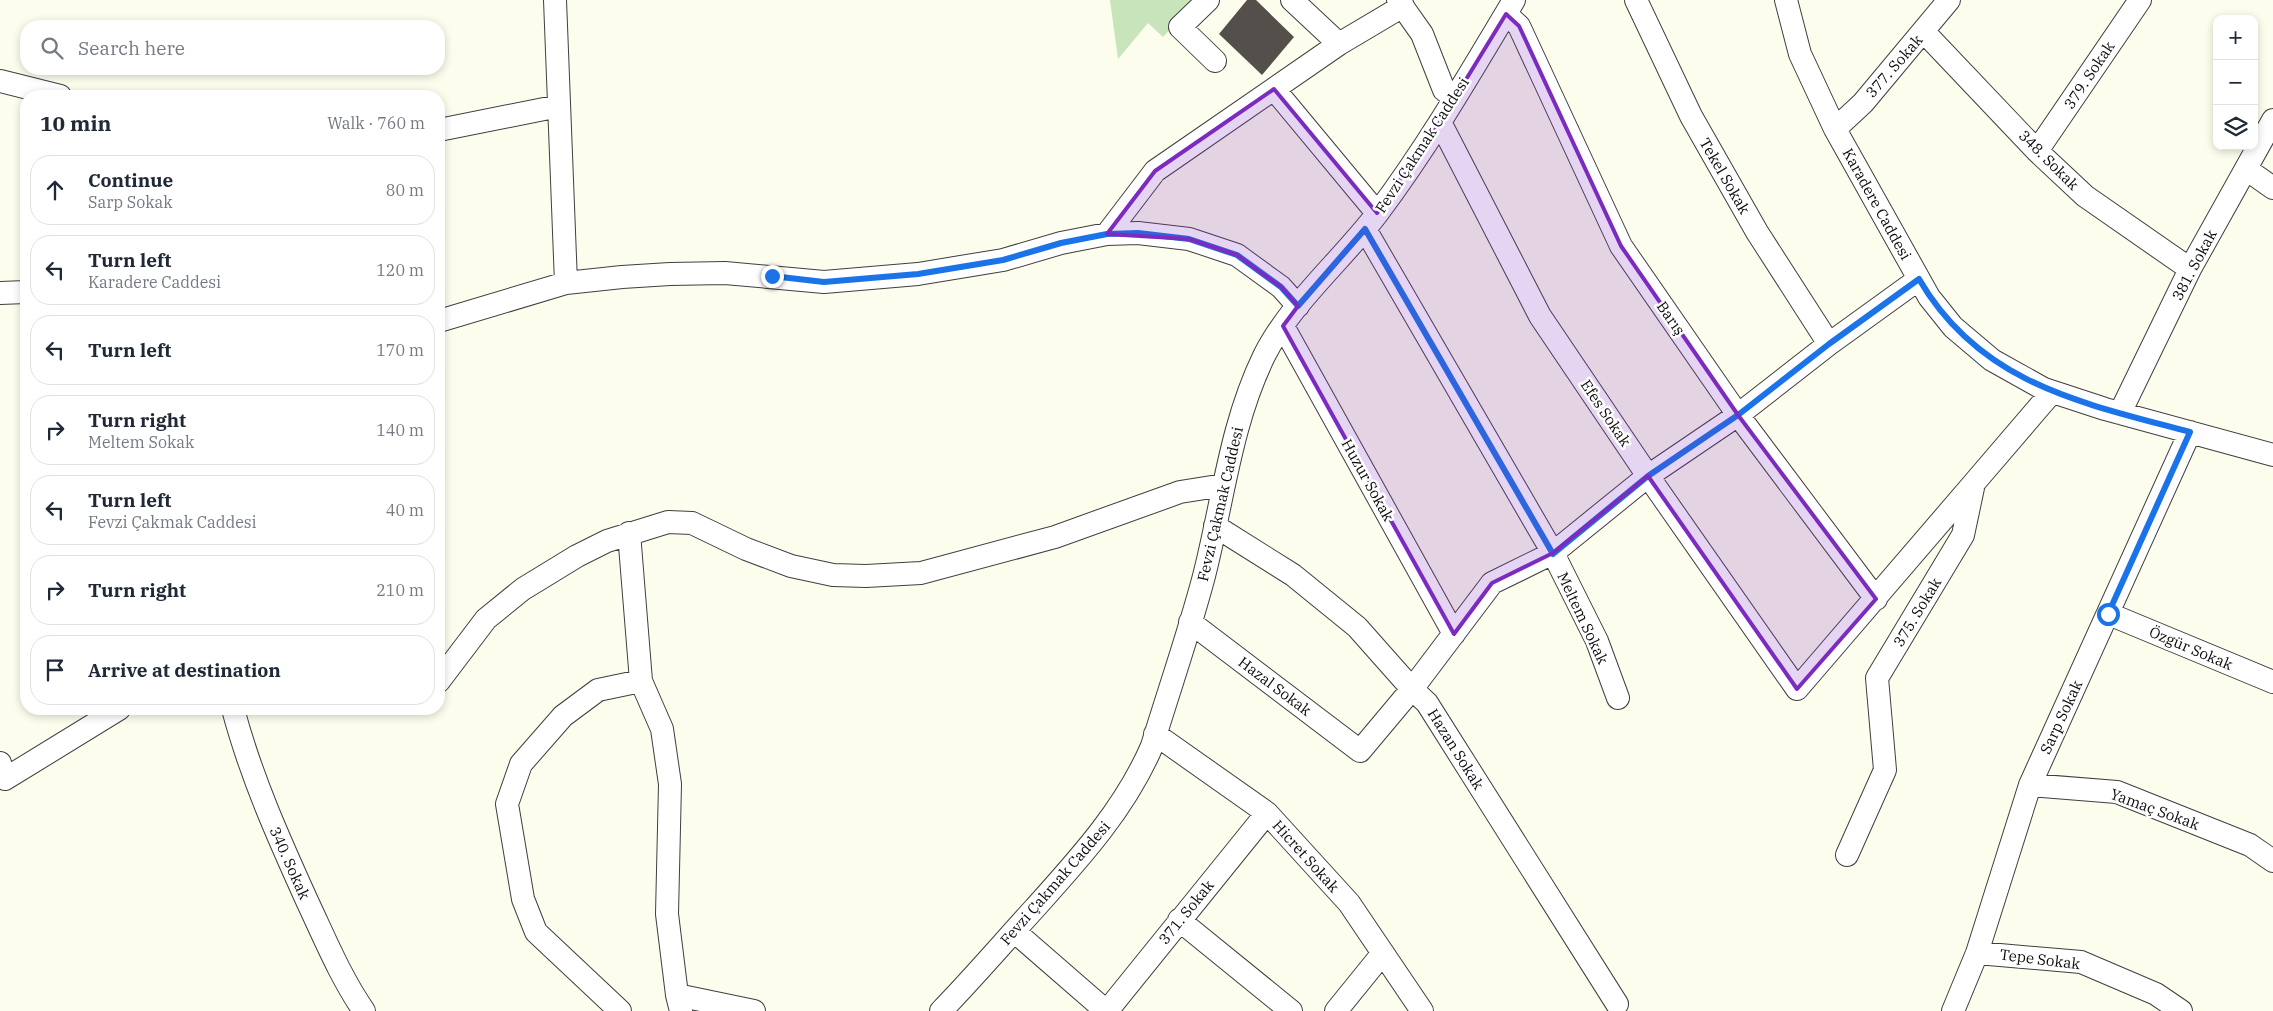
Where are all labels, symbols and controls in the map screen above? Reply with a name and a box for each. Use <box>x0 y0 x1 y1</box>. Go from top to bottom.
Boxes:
map controls <box>2213 15 2258 150</box>
button: + <box>2213 15 2258 60</box>
search box <box>20 20 445 75</box>
street label: 377. Sokak <box>1861 30 1927 101</box>
icon: search <box>38 34 66 62</box>
text: Search here <box>78 36 185 60</box>
street label: 379. Sokak <box>2059 37 2119 112</box>
button: − <box>2213 60 2258 105</box>
street label: Fevzi Çakmak Caddesi <box>1371 73 1473 216</box>
button: layers <box>2213 105 2258 150</box>
text: 10 min <box>40 109 111 137</box>
text: Walk · 760 m <box>327 113 425 133</box>
street label: 348. Sokak <box>2015 126 2083 194</box>
street label: Tekel Sokak <box>1696 135 1755 218</box>
street label: Karadere Caddesi <box>1838 145 1916 263</box>
text: Continue <box>88 168 173 192</box>
icon: ahead <box>41 176 69 204</box>
text: 80 m <box>386 180 424 200</box>
text: Sarp Sokak <box>88 192 173 212</box>
street label: 381. Sokak <box>2167 226 2221 304</box>
text: Turn left <box>88 248 171 272</box>
icon: left <box>41 256 69 284</box>
text: 120 m <box>376 260 424 280</box>
route end <box>761 265 784 288</box>
text: Karadere Caddesi <box>88 272 221 292</box>
street label: Barış <box>1653 297 1689 339</box>
icon: left <box>41 336 69 364</box>
text: Turn left <box>88 338 171 362</box>
text: 170 m <box>376 340 424 360</box>
street label: Efes Sokak <box>1577 376 1635 450</box>
text: Turn right <box>88 408 186 432</box>
icon: right <box>41 416 69 444</box>
text: 140 m <box>376 420 424 440</box>
street label: Fevzi Çakmak Caddesi <box>1193 425 1247 583</box>
text: Meltem Sokak <box>88 432 194 452</box>
street label: Huzur Sokak <box>1338 436 1399 525</box>
text: Turn left <box>88 488 171 512</box>
icon: left <box>41 496 69 524</box>
text: 40 m <box>386 500 424 520</box>
text: Fevzi Çakmak Caddesi <box>88 512 257 532</box>
street label: Meltem Sokak <box>1553 569 1613 667</box>
street label: 375. Sokak <box>1889 574 1945 650</box>
icon: right <box>41 576 69 604</box>
text: Turn right <box>88 578 186 602</box>
text: 210 m <box>376 580 424 600</box>
route start <box>2097 603 2120 626</box>
street label: Özgür Sokak <box>2146 622 2236 674</box>
street label: Hazal Sokak <box>1235 652 1316 720</box>
icon: arrive <box>41 656 69 684</box>
text: Arrive at destination <box>88 658 281 682</box>
street label: Sarp Sokak <box>2036 677 2086 757</box>
street label: Hazan Sokak <box>1424 705 1489 793</box>
street label: Yamaç Sokak <box>2108 784 2202 834</box>
street label: Hicret Sokak <box>1269 816 1344 896</box>
street label: Fevzi Çakmak Caddesi <box>996 817 1114 949</box>
street label: 340. Sokak <box>266 824 315 902</box>
street label: 371. Sokak <box>1154 876 1218 948</box>
street label: Tepe Sokak <box>1999 945 2082 973</box>

